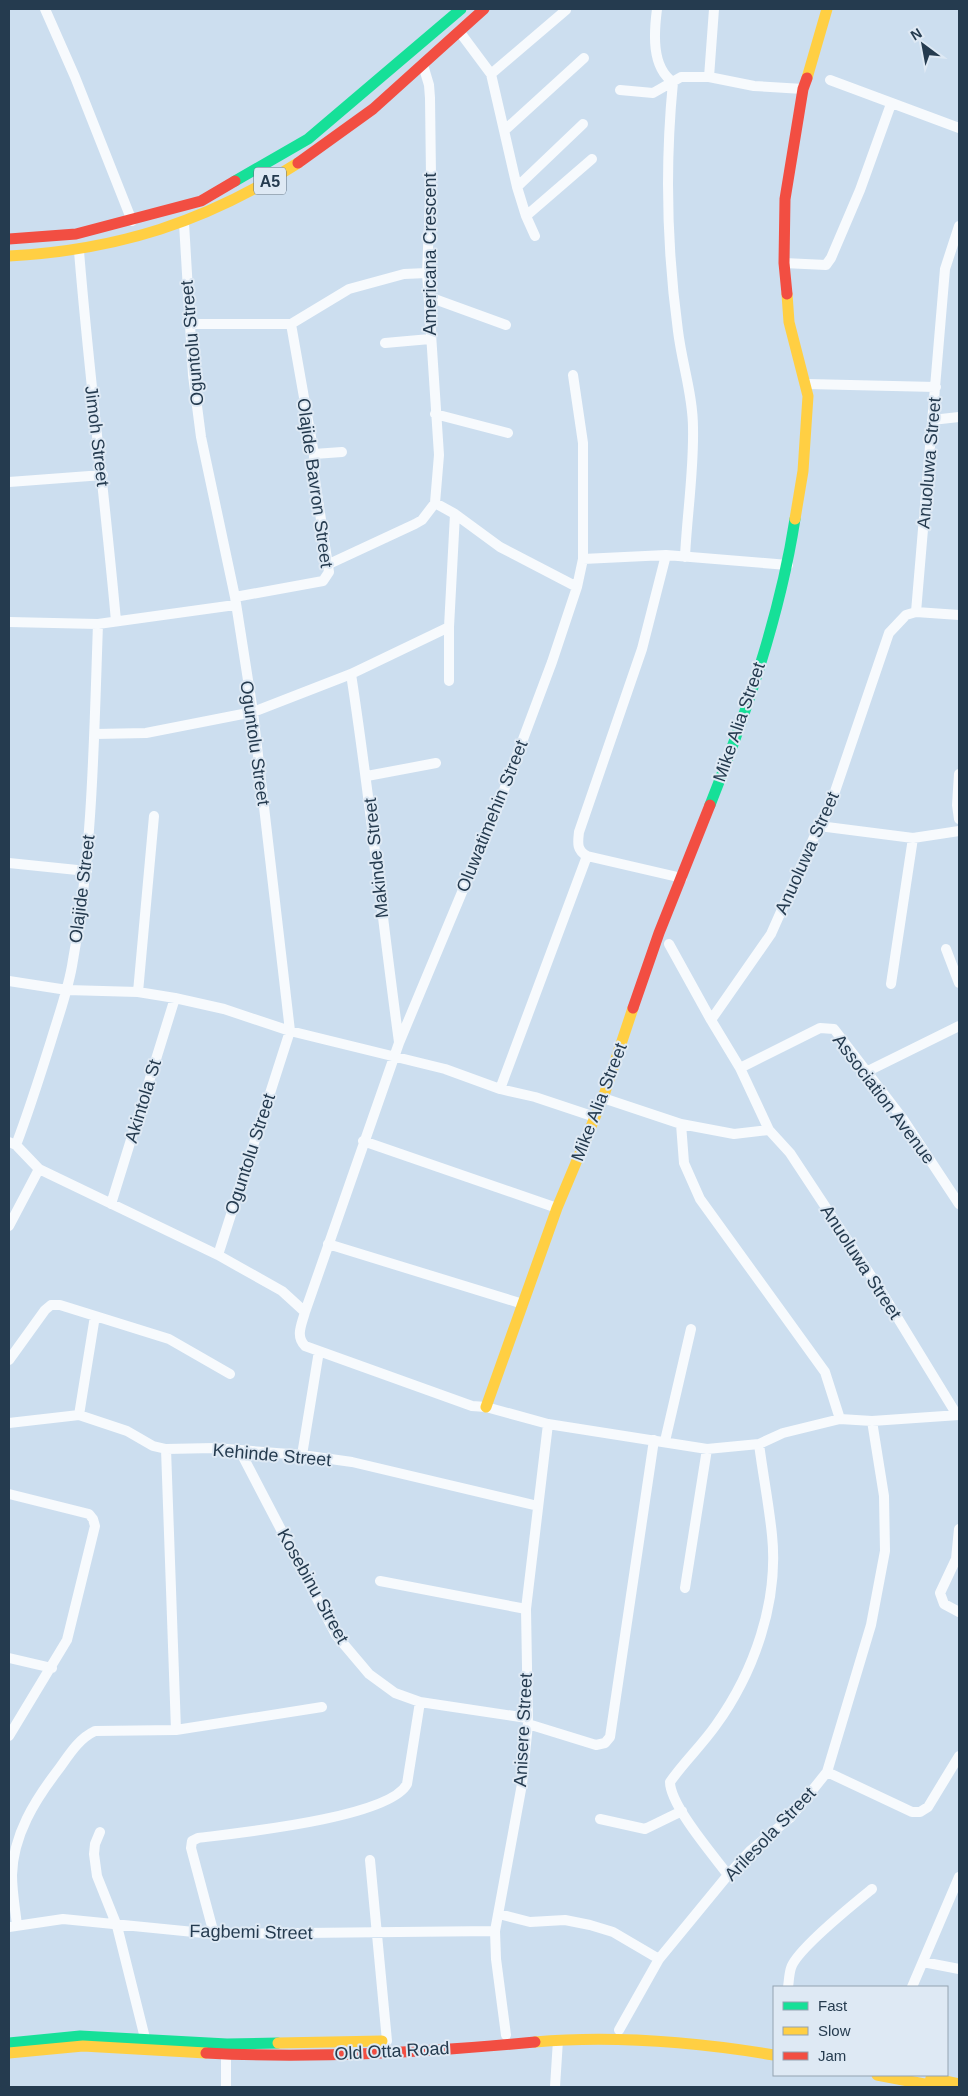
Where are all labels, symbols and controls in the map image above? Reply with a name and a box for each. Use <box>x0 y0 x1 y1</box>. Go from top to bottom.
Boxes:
north arrow <box>898 20 948 70</box>
text: N <box>908 25 925 43</box>
road number: A5 <box>254 168 286 195</box>
street label: Americana Crescent <box>420 172 440 336</box>
street label: Oguntolu Street <box>177 279 207 407</box>
street label: Jimoh Street <box>81 385 113 487</box>
street label: Anuoluwa Street <box>913 396 945 530</box>
street label: Olajide Bavron Street <box>293 397 337 569</box>
street label: Mike Alia Street <box>709 660 769 784</box>
street label: Oguntolu Street <box>236 679 274 807</box>
street label: Oluwatimehin Street <box>452 737 532 895</box>
street label: Anuoluwa Street <box>771 789 843 917</box>
street label: Makinde Street <box>360 797 392 919</box>
street label: Olajide Street <box>65 834 99 944</box>
street label: Association Avenue <box>829 1030 939 1168</box>
street label: Mike Alia Street <box>567 1040 631 1164</box>
street label: Akintola St <box>121 1057 165 1145</box>
street label: Oguntolu Street <box>221 1091 279 1217</box>
street label: Anuoluwa Street <box>817 1201 905 1323</box>
street label: Kehinde Street <box>212 1440 332 1470</box>
street label: Kosebinu Street <box>273 1525 353 1647</box>
street label: Anisere Street <box>510 1673 536 1787</box>
street label: Arilesola Street <box>720 1783 820 1885</box>
street label: Fagbemi Street <box>189 1921 313 1943</box>
legend <box>773 1986 948 2076</box>
text: Fast <box>818 1997 848 2014</box>
text: Slow <box>818 2022 851 2039</box>
street label: Old Otta Road <box>334 2038 450 2064</box>
text: Jam <box>818 2047 846 2064</box>

